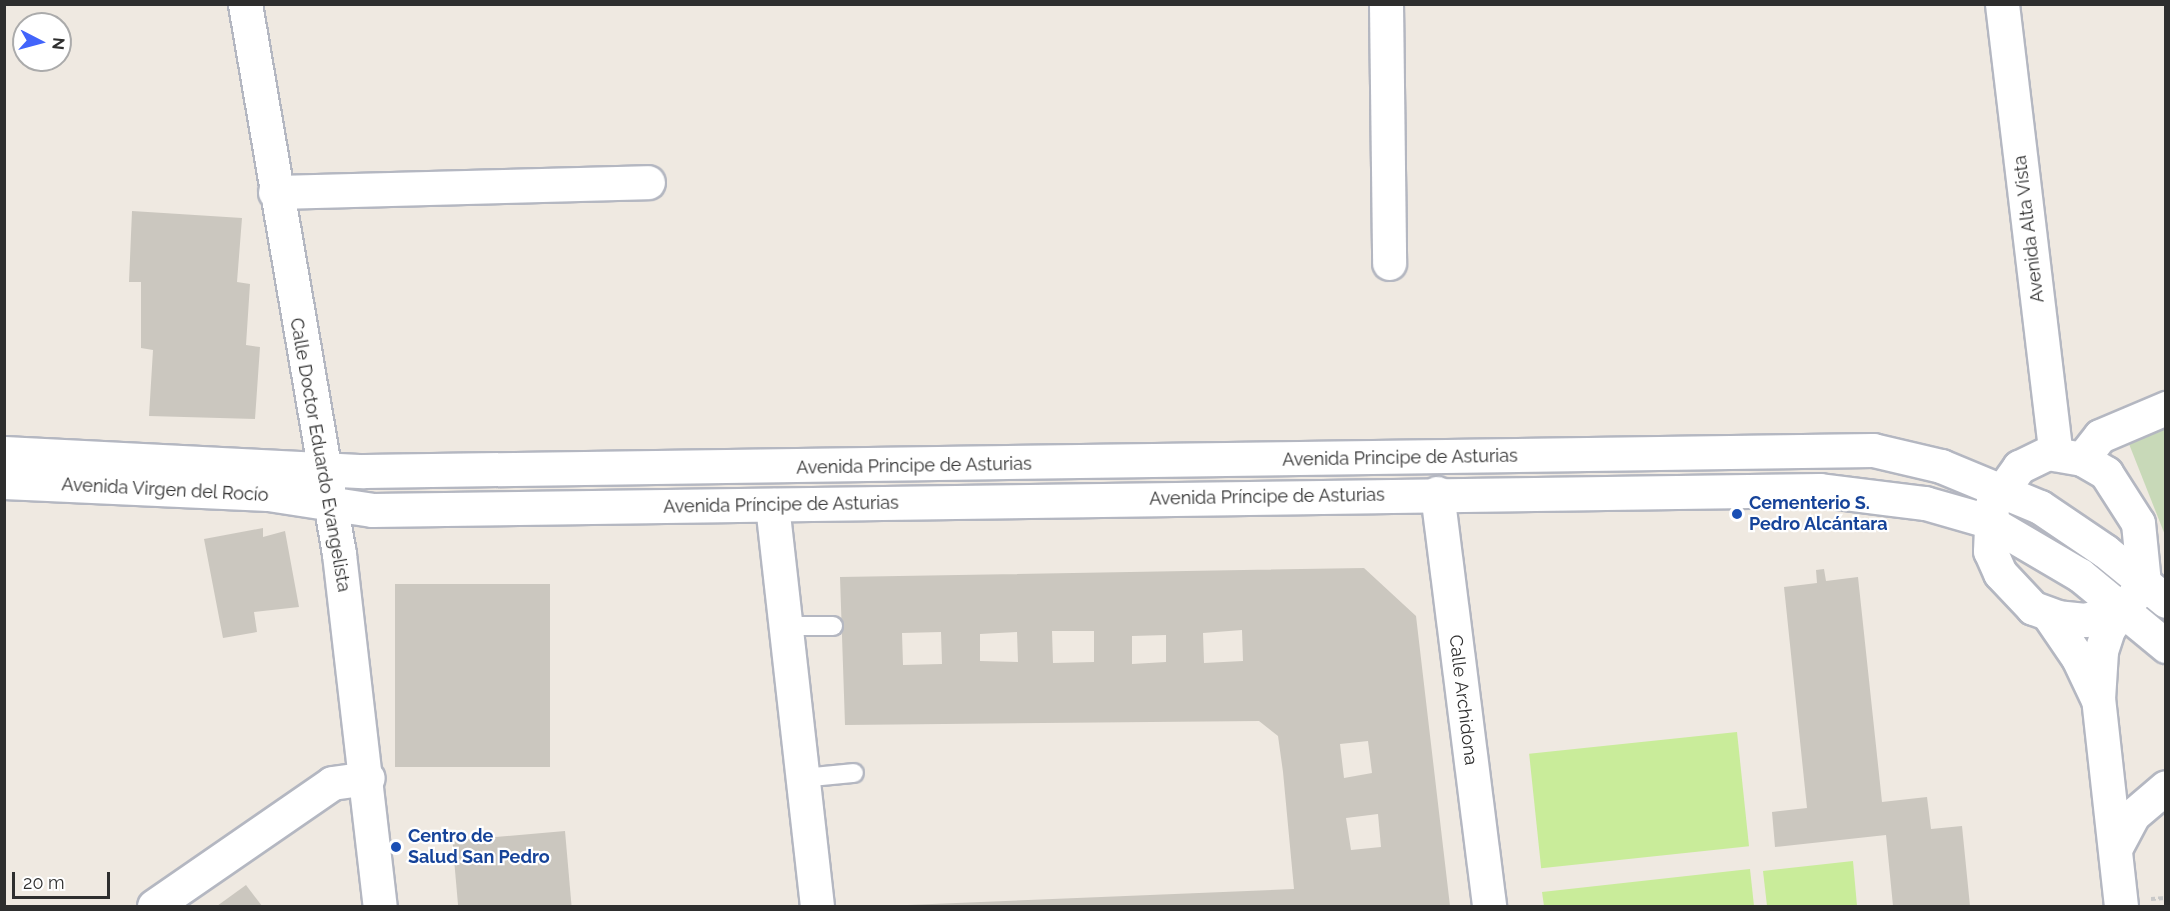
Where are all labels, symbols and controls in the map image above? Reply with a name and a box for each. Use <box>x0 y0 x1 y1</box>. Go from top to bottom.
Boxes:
north arrow <box>12 12 72 72</box>
text: N <box>48 37 68 51</box>
street label: Avenida Alta Vista <box>2009 153 2049 305</box>
street label: Calle Doctor Eduardo Evangelista <box>285 316 355 594</box>
street label: Avenida Principe de Asturias <box>1282 445 1518 471</box>
street label: Avenida Principe de Asturias <box>796 453 1032 479</box>
street label: Avenida Virgen del Rocío <box>60 474 270 506</box>
street label: Avenida Príncipe de Asturias <box>1149 484 1385 510</box>
street label: Avenida Príncipe de Asturias <box>663 492 899 518</box>
place label: Cementerio S. Pedro Alcántara <box>1749 493 1888 536</box>
marker: Cementerio S. Pedro Alcántara <box>1730 507 1744 521</box>
street label: Calle Archidona <box>1444 633 1482 767</box>
place label: Centro de Salud San Pedro <box>408 826 550 868</box>
marker: Centro de Salud San Pedro <box>389 840 403 854</box>
scale bar <box>15 860 112 898</box>
text: 20 m <box>23 872 65 893</box>

